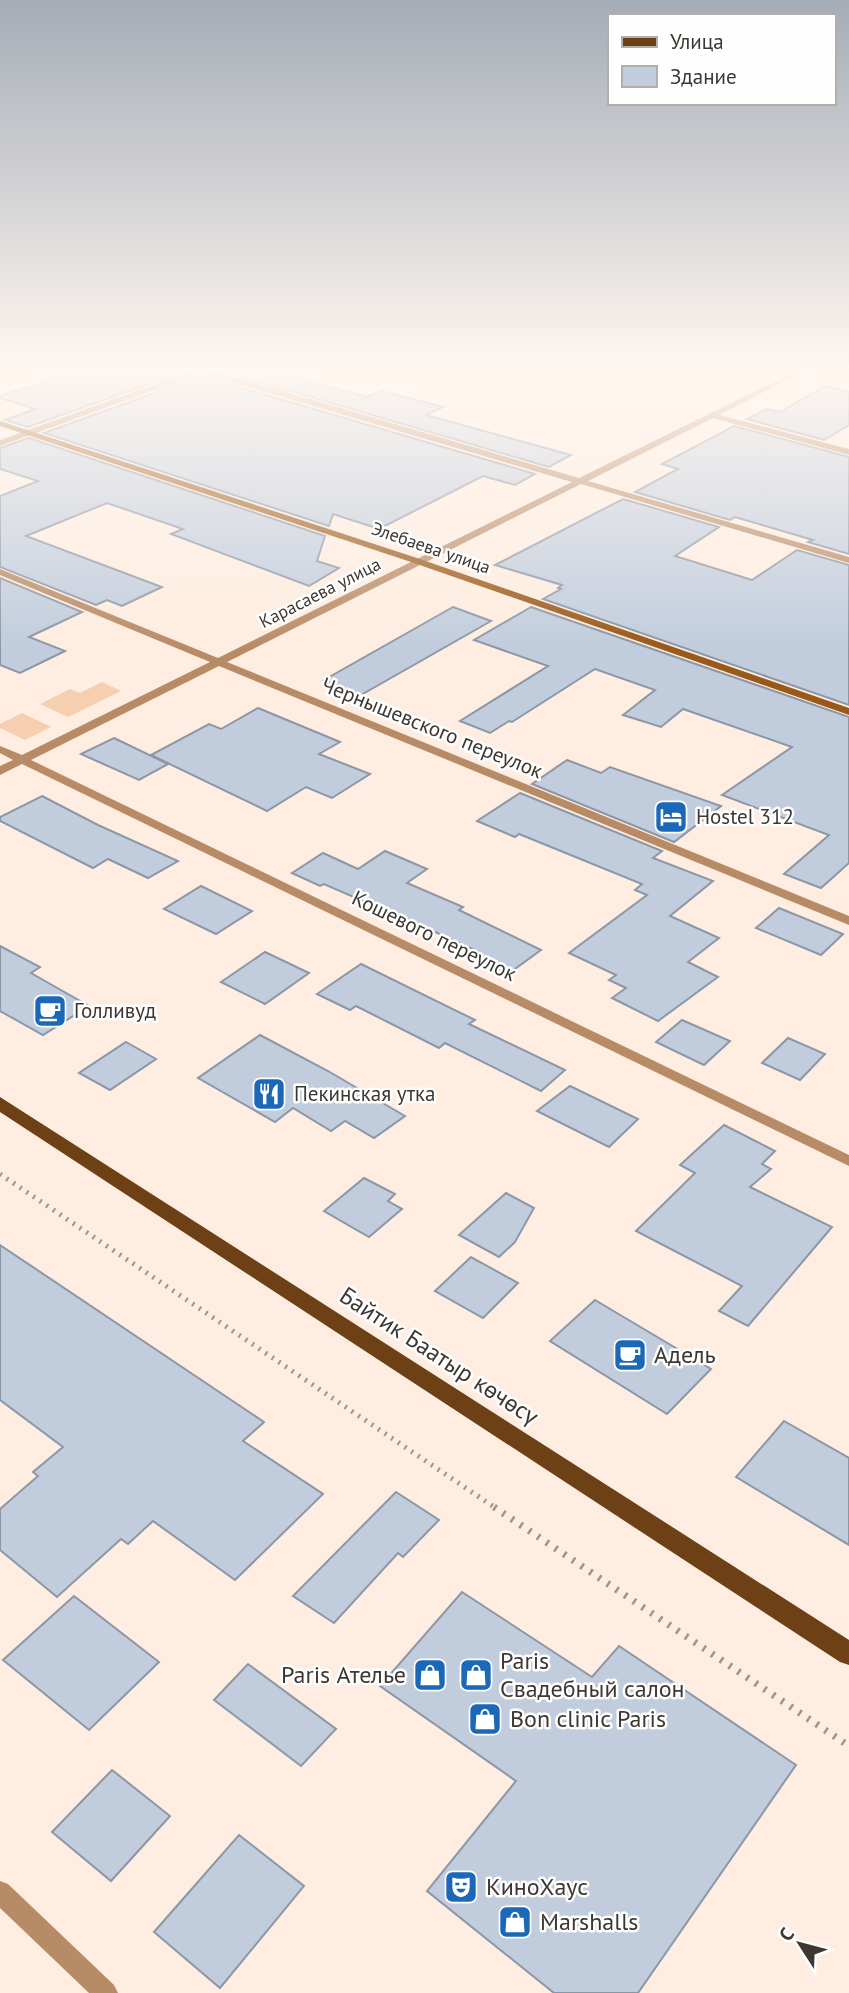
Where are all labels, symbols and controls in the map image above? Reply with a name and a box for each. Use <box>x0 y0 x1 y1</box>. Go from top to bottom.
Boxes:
legend <box>608 14 835 105</box>
text: Улица <box>670 28 724 55</box>
text: Здание <box>670 63 737 90</box>
street label: Элебаева улица <box>369 516 494 579</box>
street label: Карасаева улица <box>255 552 384 633</box>
street label: Чернышевского переулок <box>318 671 547 784</box>
hotel icon: Hostel 312 <box>652 798 690 836</box>
place label: Hostel 312 <box>696 803 794 830</box>
street label: Кошевого переулок <box>348 884 521 987</box>
cafe icon: Голливуд <box>31 992 69 1030</box>
place label: Голливуд <box>74 997 156 1024</box>
restaurant icon: Пекинская утка <box>250 1075 288 1113</box>
place label: Пекинская утка <box>294 1080 435 1107</box>
street label: Байтик Баатыр көчөсү <box>334 1280 545 1432</box>
cafe icon: Адель <box>611 1336 649 1374</box>
place label: Адель <box>654 1339 716 1370</box>
place label: Paris Свадебный салон <box>500 1645 685 1704</box>
shop icon: Paris Ателье <box>411 1656 449 1694</box>
shop icon: Paris Свадебный салон <box>457 1656 495 1694</box>
place label: Paris Ателье <box>281 1659 406 1690</box>
shop icon: Bon clinic Paris <box>466 1700 504 1738</box>
place label: Bon clinic Paris <box>510 1703 666 1734</box>
theatre icon: КиноХаус <box>442 1868 480 1906</box>
place label: КиноХаус <box>486 1871 588 1902</box>
shop icon: Marshalls <box>496 1903 534 1941</box>
place label: Marshalls <box>540 1906 638 1937</box>
north arrow <box>765 1909 835 1979</box>
text: С <box>773 1922 799 1945</box>

